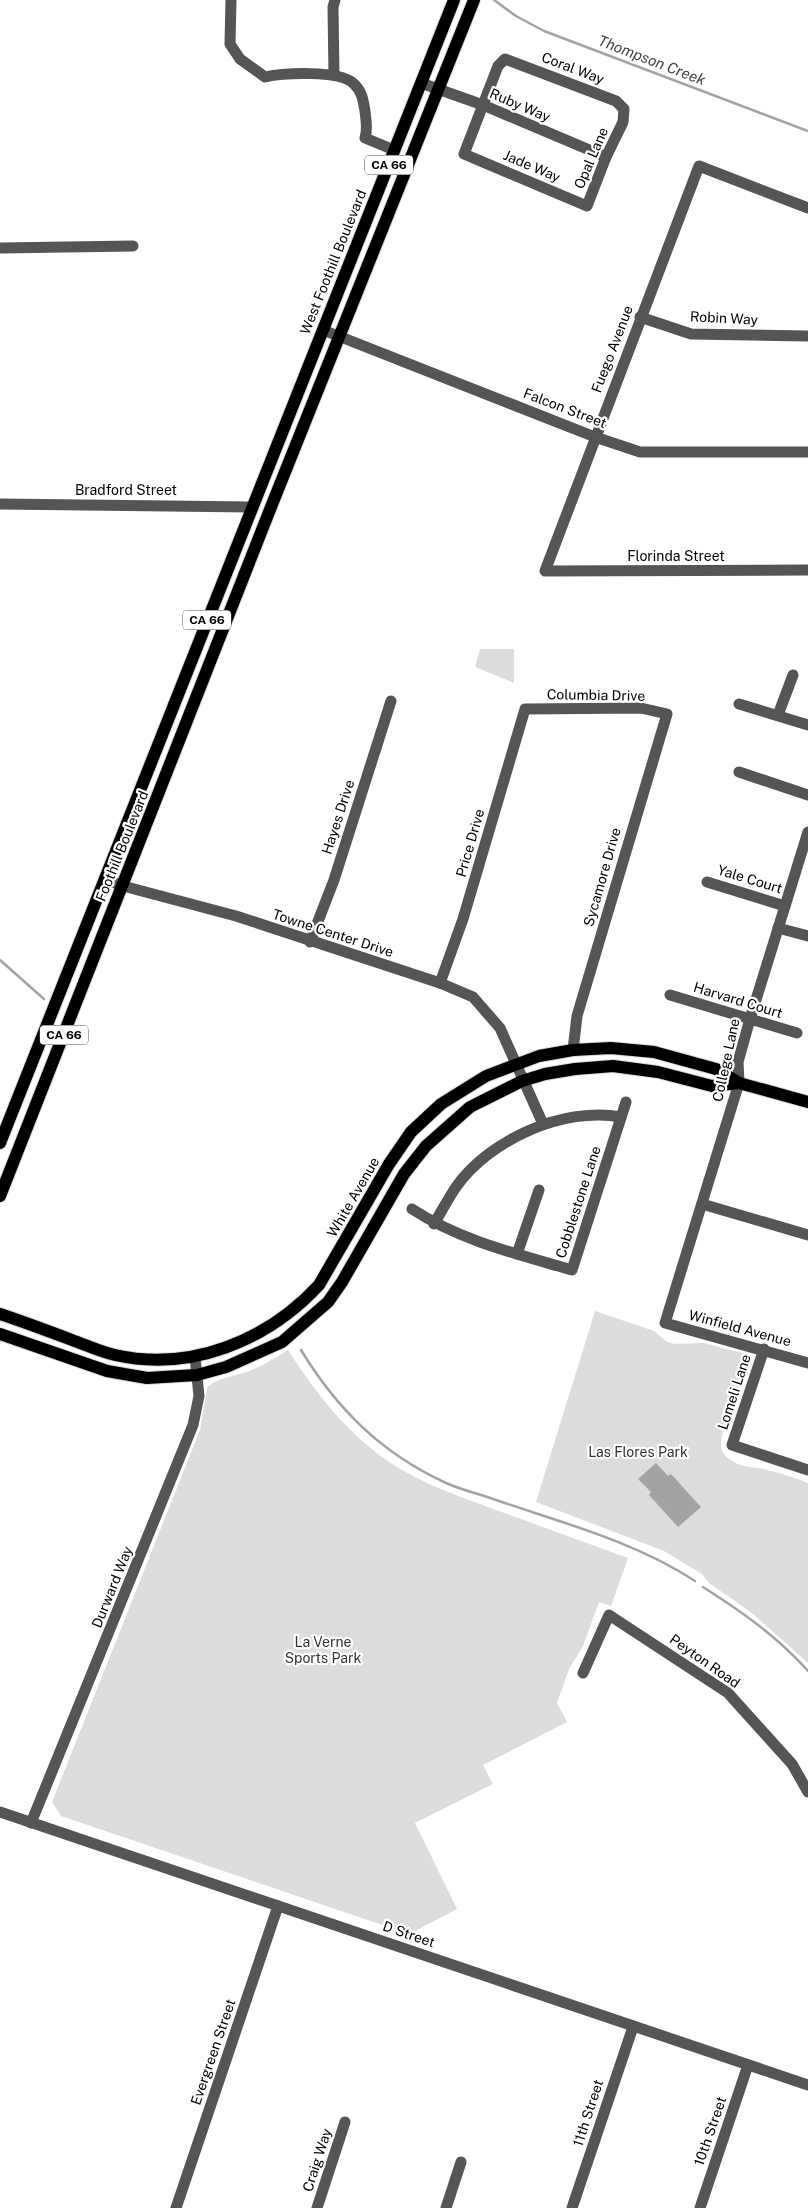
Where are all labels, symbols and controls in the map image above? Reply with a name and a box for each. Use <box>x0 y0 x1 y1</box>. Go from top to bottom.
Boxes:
water label: Thompson Creek <box>596 32 709 89</box>
street label: Coral Way <box>540 49 607 87</box>
street label: Ruby Way <box>487 85 553 125</box>
street label: Opal Lane <box>571 125 611 191</box>
street label: Jade Way <box>501 147 563 185</box>
road number: CA 66 <box>365 156 413 174</box>
street label: West Foothill Boulevard <box>297 187 369 337</box>
street label: Fuego Avenue <box>588 303 636 395</box>
street label: Robin Way <box>690 308 759 328</box>
street label: Falcon Street <box>521 385 609 431</box>
street label: Bradford Street <box>75 482 177 498</box>
street label: Florinda Street <box>627 548 725 564</box>
road number: CA 66 <box>183 610 231 630</box>
street label: Columbia Drive <box>547 686 645 704</box>
street label: Hayes Drive <box>318 778 358 856</box>
street label: Foothill Boulevard <box>92 788 152 904</box>
street label: Price Drive <box>453 807 487 879</box>
street label: Sycamore Drive <box>580 826 624 928</box>
street label: Yale Court <box>716 862 784 896</box>
street label: Towne Center Drive <box>270 906 396 960</box>
street label: Harvard Court <box>692 979 784 1021</box>
street label: College Lane <box>709 1017 743 1103</box>
road number: CA 66 <box>40 1026 88 1044</box>
street label: Cobblestone Lane <box>552 1144 604 1260</box>
street label: White Avenue <box>324 1154 382 1240</box>
street label: Winfield Avenue <box>687 1307 793 1349</box>
street label: Lomeli Lane <box>714 1352 754 1432</box>
park label: Las Flores Park <box>588 1444 688 1460</box>
street label: Durward Way <box>88 1543 136 1630</box>
street label: Peyton Road <box>667 1631 743 1691</box>
park label: La Verne Sports Park <box>285 1634 361 1666</box>
street label: D Street <box>381 1918 437 1950</box>
street label: Evergreen Street <box>187 1997 239 2107</box>
street label: 11th Street <box>570 2078 606 2148</box>
street label: 10th Street <box>691 2094 729 2168</box>
street label: Craig Way <box>299 2126 335 2194</box>

